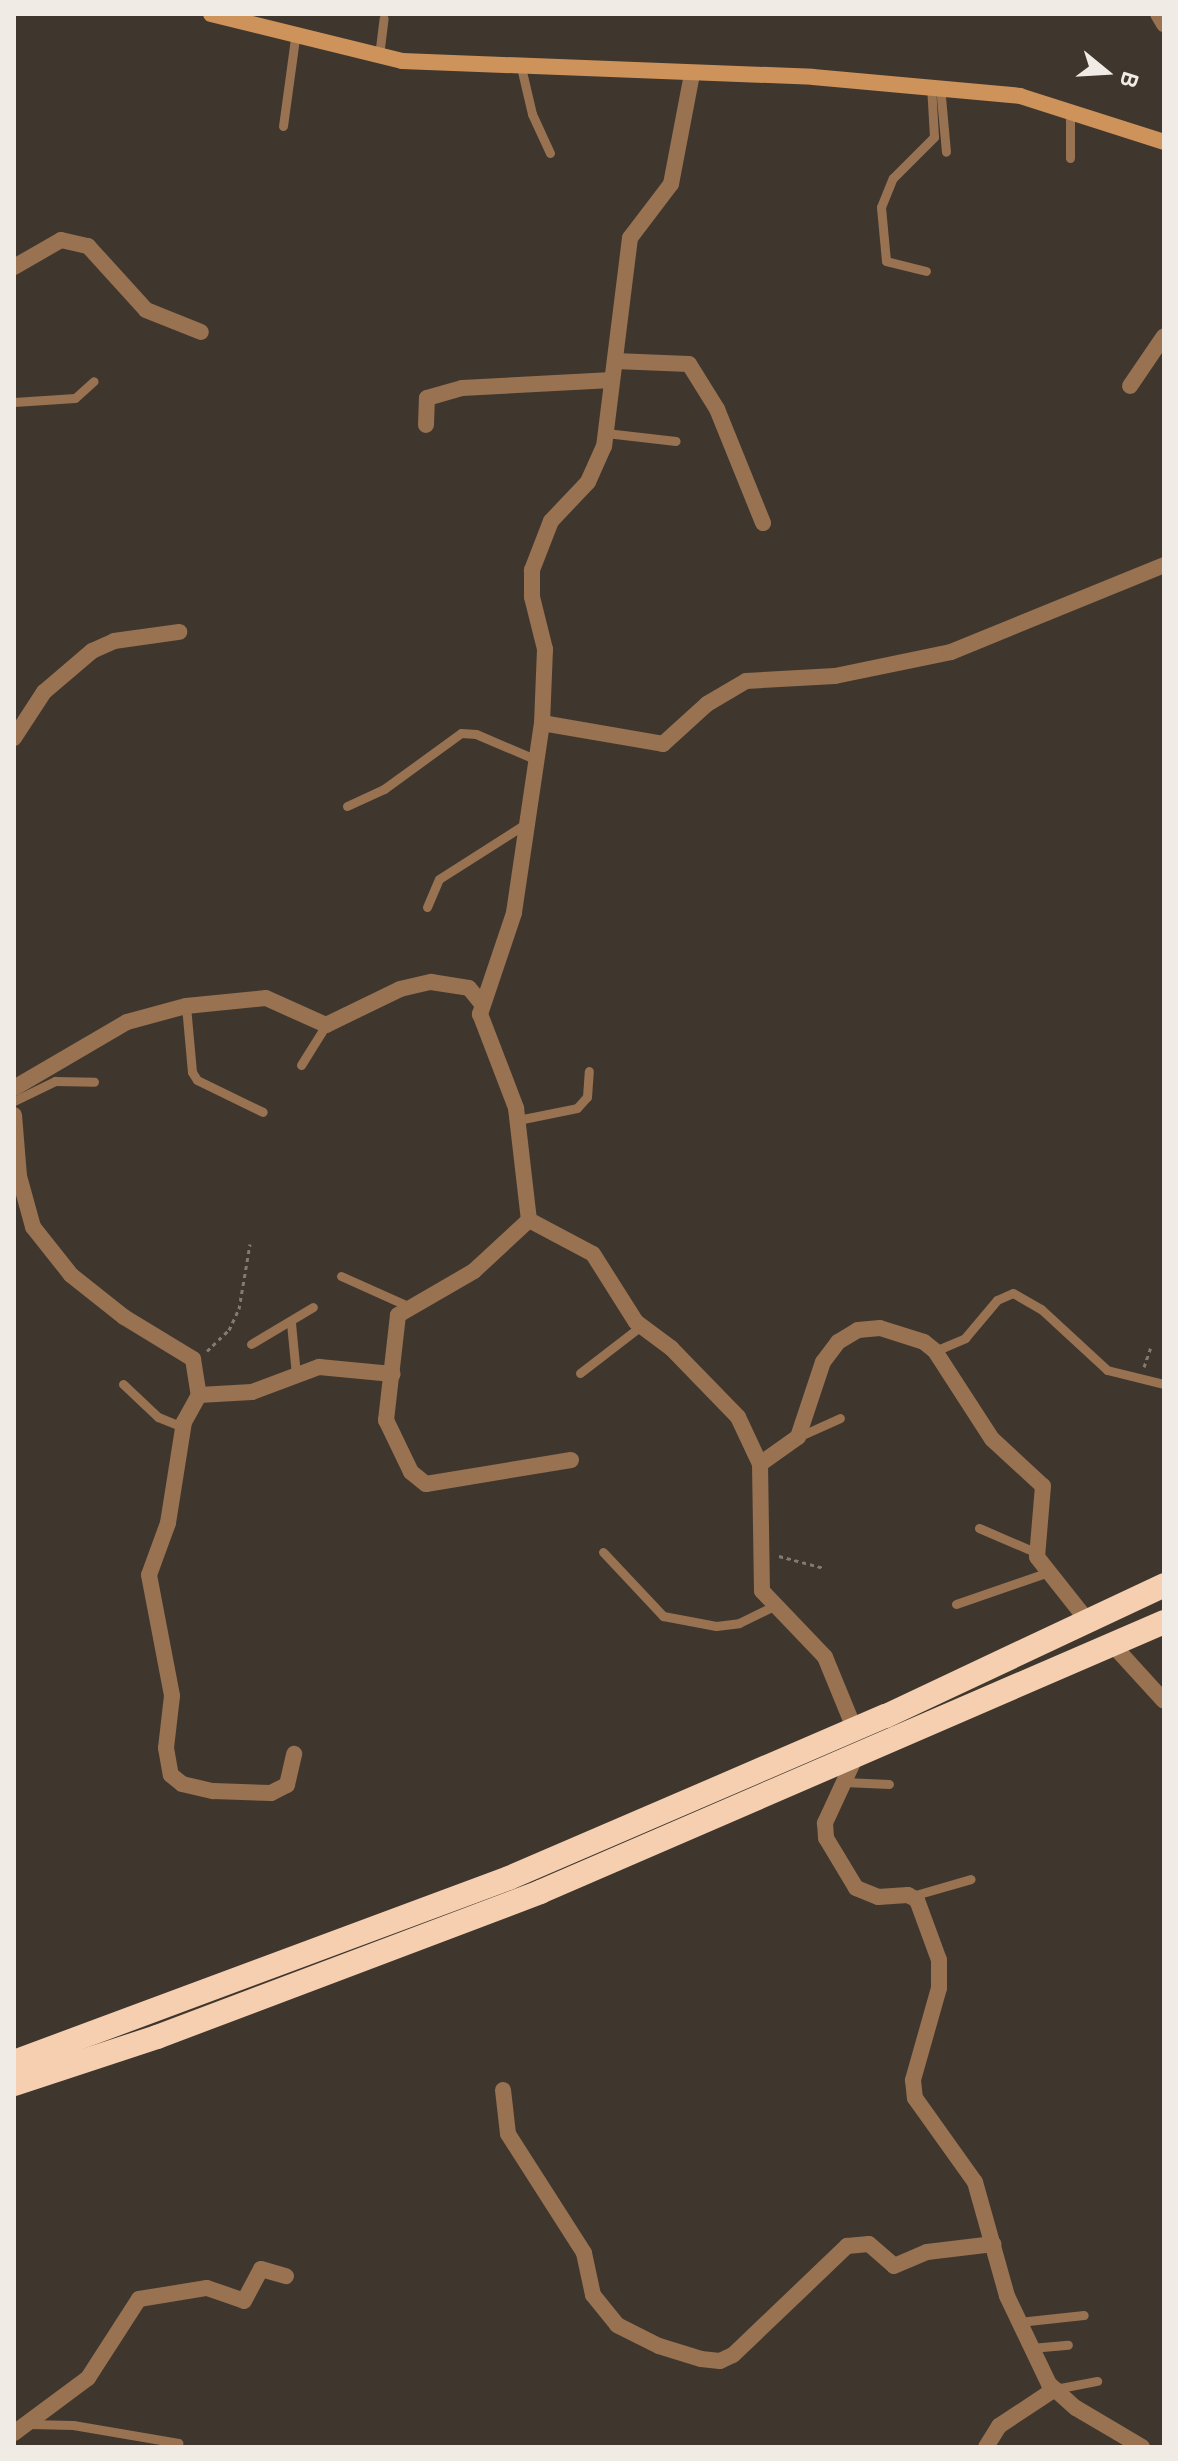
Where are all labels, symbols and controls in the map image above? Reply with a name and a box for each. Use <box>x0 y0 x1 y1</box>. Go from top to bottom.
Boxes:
north arrow <box>1066 32 1146 112</box>
text: B <box>1114 68 1144 91</box>

